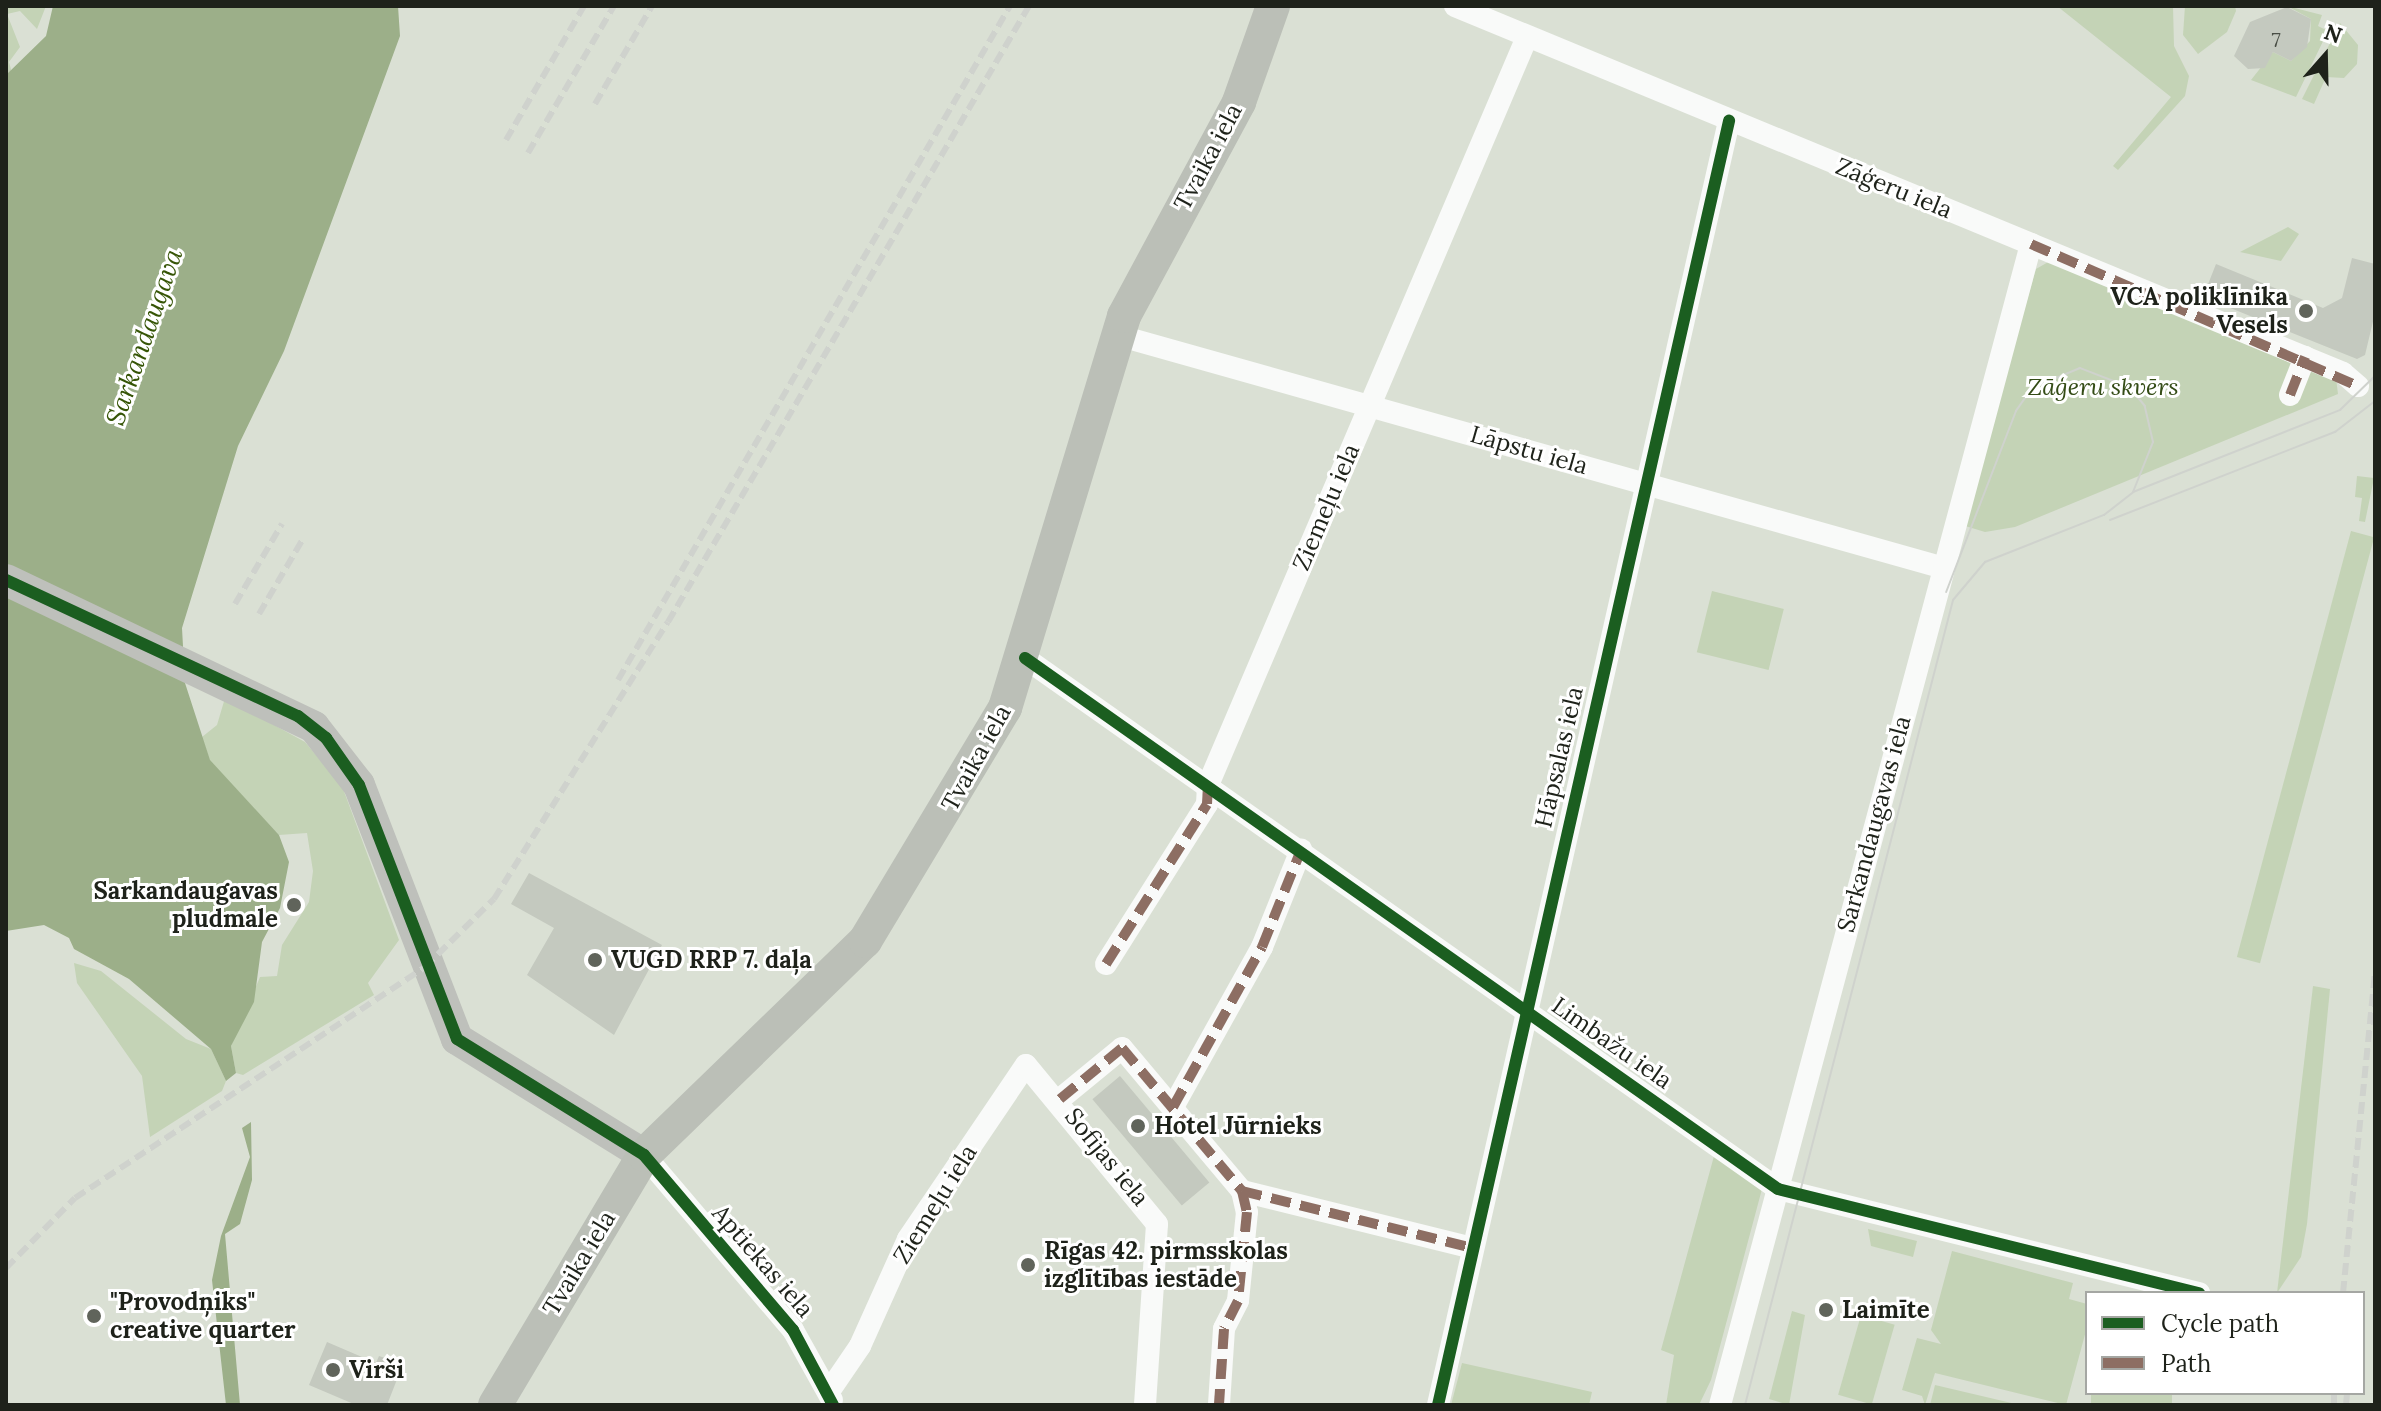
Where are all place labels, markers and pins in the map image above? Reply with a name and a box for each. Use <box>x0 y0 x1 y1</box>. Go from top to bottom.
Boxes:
place label: VCA poliklīnika Vesels <box>2110 283 2288 339</box>
marker: VCA poliklīnika Vesels <box>2295 300 2317 322</box>
place label: Sarkandaugavas pludmale <box>93 877 278 933</box>
marker: Sarkandaugavas pludmale <box>285 896 303 914</box>
place label: VUGD RRP 7. daļa <box>611 946 812 974</box>
marker: VUGD RRP 7. daļa <box>586 951 604 969</box>
place label: Hotel Jūrnieks <box>1154 1112 1322 1140</box>
marker: Hotel Jūrnieks <box>1129 1117 1147 1135</box>
place label: Rīgas 42. pirmsskolas izglītības iestāde <box>1044 1237 1288 1293</box>
marker: Rīgas 42. pirmsskolas izglītības iestāde <box>1019 1256 1037 1274</box>
place label: "Provodņiks" creative quarter <box>110 1288 296 1344</box>
place label: Laimīte <box>1842 1296 1930 1324</box>
marker: Laimīte <box>1817 1301 1835 1319</box>
marker: "Provodņiks" creative quarter <box>85 1307 103 1325</box>
place label: Virši <box>349 1356 404 1384</box>
marker: Virši <box>324 1361 342 1379</box>

